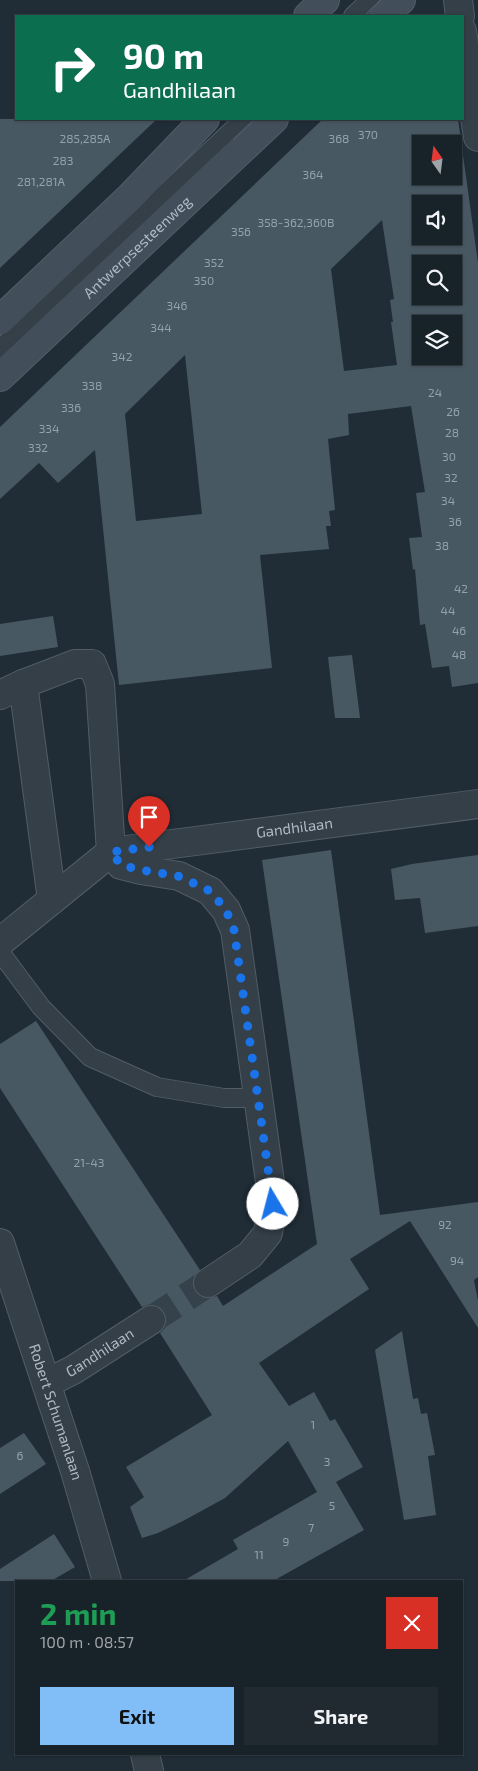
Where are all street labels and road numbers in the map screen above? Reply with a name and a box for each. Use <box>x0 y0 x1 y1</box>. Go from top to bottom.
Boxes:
street label: Antwerpsesteenweg <box>79 191 195 302</box>
street label: Gandhilaan <box>255 813 334 841</box>
street label: Gandhilaan <box>63 1324 137 1380</box>
street label: Robert Schumanlaan <box>26 1341 87 1482</box>

